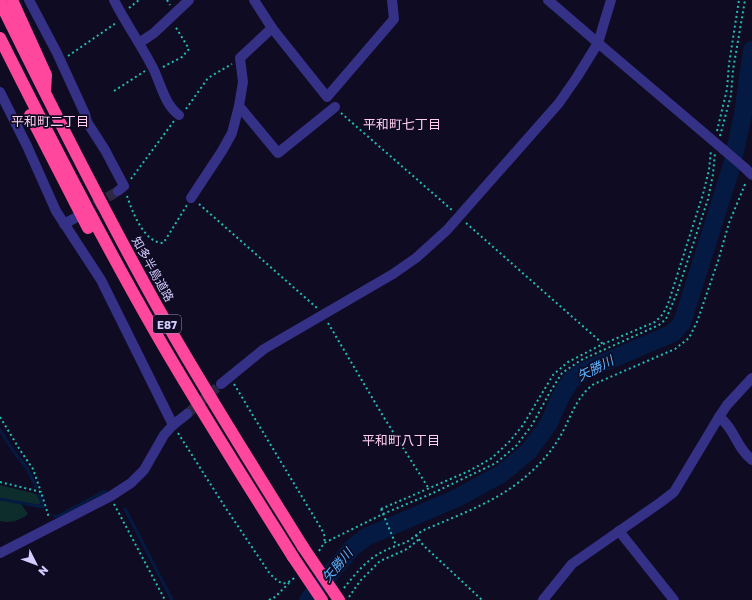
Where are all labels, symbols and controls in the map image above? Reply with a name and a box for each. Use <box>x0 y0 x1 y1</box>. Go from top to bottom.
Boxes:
district label: 平和町二丁目 <box>11 113 89 129</box>
district label: 平和町七丁目 <box>363 116 441 132</box>
street label: 知多半島道路 <box>129 234 177 304</box>
road number: E87 <box>153 315 181 333</box>
water label: 矢勝川 <box>574 351 618 384</box>
district label: 平和町八丁目 <box>362 432 440 448</box>
water label: 矢勝川 <box>318 543 357 585</box>
north arrow <box>16 544 56 584</box>
text: N <box>36 564 51 578</box>

